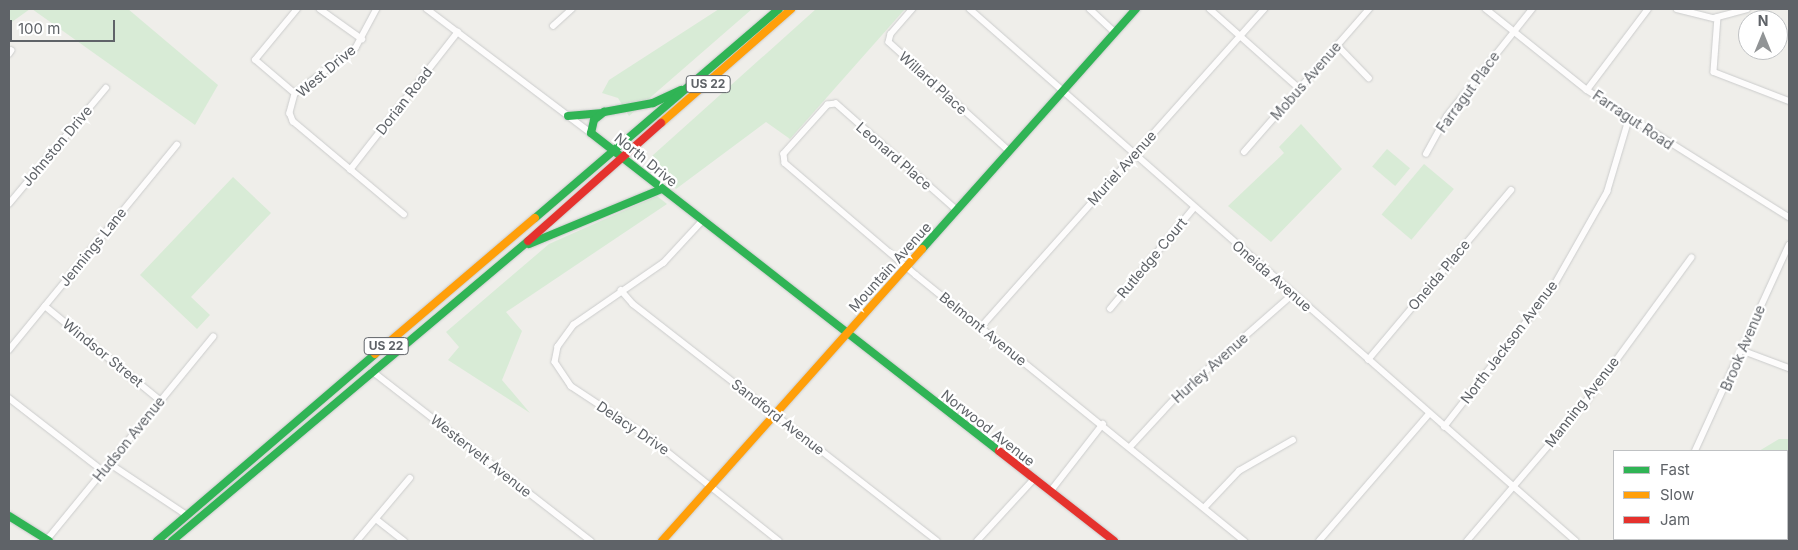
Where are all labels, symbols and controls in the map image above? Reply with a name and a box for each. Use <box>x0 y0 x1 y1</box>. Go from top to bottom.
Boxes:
scale bar <box>12 10 118 42</box>
north arrow <box>1738 10 1788 60</box>
text: N <box>1758 12 1768 29</box>
text: 100 m <box>18 19 60 38</box>
street label: Mobus Avenue <box>1267 38 1345 124</box>
street label: West Drive <box>293 41 359 101</box>
street label: Willard Place <box>896 48 970 118</box>
street label: Farragut Place <box>1433 48 1503 136</box>
street label: Dorian Road <box>372 64 436 138</box>
road number: US 22 <box>686 74 730 94</box>
street label: Farragut Road <box>1590 87 1676 153</box>
street label: Johnston Drive <box>18 102 96 190</box>
street label: Leonard Place <box>853 119 935 193</box>
street label: Muriel Avenue <box>1084 127 1160 209</box>
street label: North Drive <box>611 130 681 190</box>
street label: Jennings Lane <box>56 204 130 290</box>
street label: Rutledge Court <box>1114 214 1190 302</box>
street label: Mountain Avenue <box>845 219 935 315</box>
street label: Oneida Place <box>1405 236 1473 314</box>
street label: Oneida Avenue <box>1229 237 1315 315</box>
street label: North Jackson Avenue <box>1457 277 1561 407</box>
street label: Belmont Avenue <box>936 289 1030 369</box>
street label: Brook Avenue <box>1717 302 1769 394</box>
street label: Windsor Street <box>59 315 147 391</box>
street label: Hurley Avenue <box>1169 329 1251 407</box>
road number: US 22 <box>364 336 408 356</box>
street label: Manning Avenue <box>1541 353 1623 451</box>
street label: Sandford Avenue <box>728 375 828 459</box>
street label: Norwood Avenue <box>938 386 1038 470</box>
street label: Hudson Avenue <box>90 393 168 485</box>
street label: Delacy Drive <box>594 398 672 458</box>
street label: Westervelt Avenue <box>427 411 535 501</box>
legend <box>1613 450 1788 540</box>
text: Fast <box>1660 460 1690 479</box>
text: Slow <box>1660 485 1694 504</box>
text: Jam <box>1660 510 1690 529</box>

